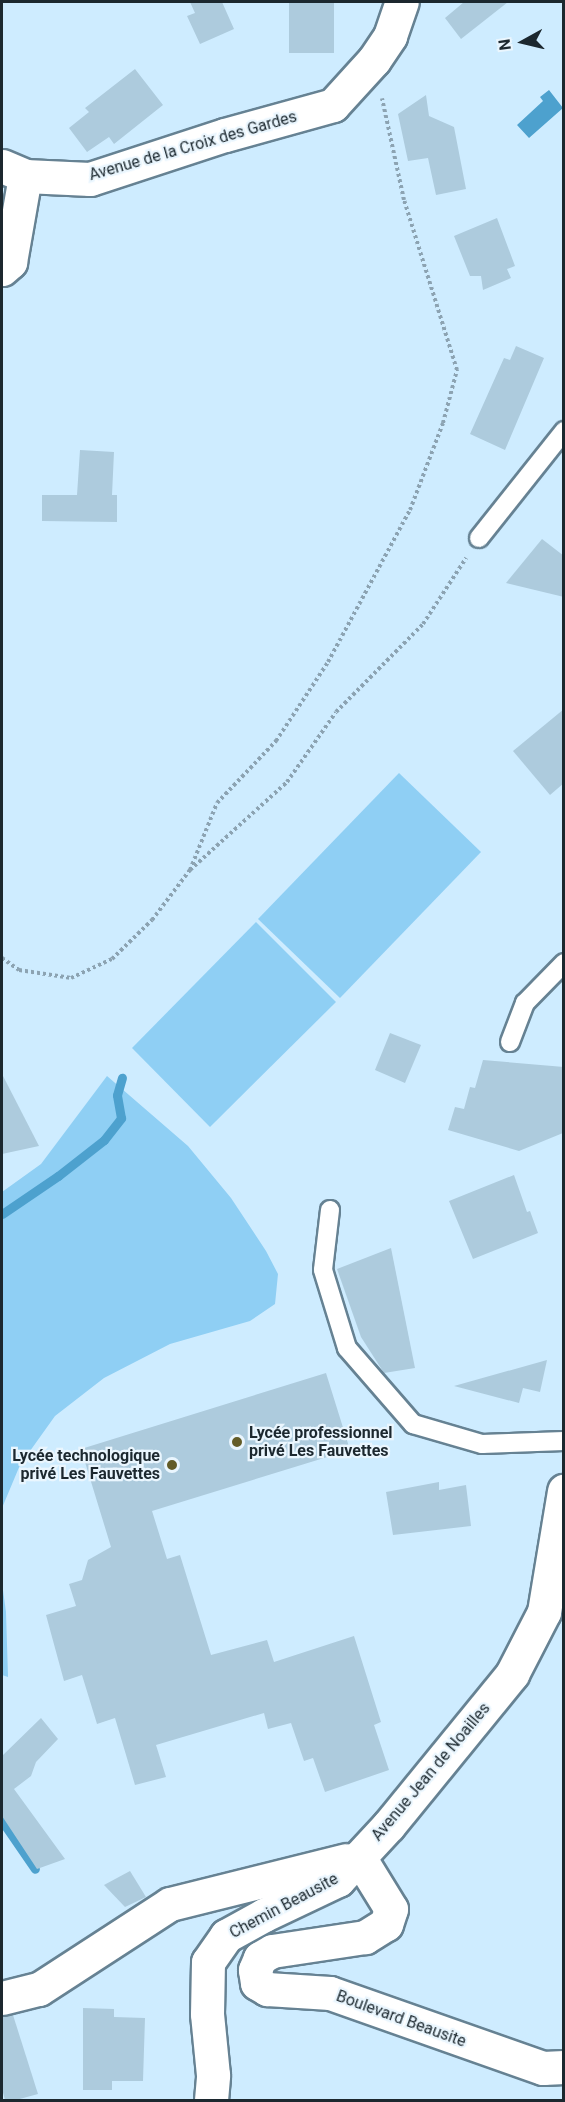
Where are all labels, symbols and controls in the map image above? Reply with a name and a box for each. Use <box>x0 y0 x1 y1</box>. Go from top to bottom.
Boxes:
north arrow <box>493 12 553 72</box>
text: N <box>494 38 515 51</box>
street label: Avenue de la Croix des Gardes <box>87 107 299 185</box>
place label: Lycée professionnel privé Les Fauvettes <box>249 1423 393 1461</box>
marker: Lycée professionnel privé Les Fauvettes <box>230 1435 244 1449</box>
place label: Lycée technologique privé Les Fauvettes <box>12 1446 160 1484</box>
marker: Lycée technologique privé Les Fauvettes <box>165 1458 179 1472</box>
street label: Avenue Jean de Noailles <box>368 1699 494 1845</box>
street label: Chemin Beausite <box>226 1869 342 1943</box>
street label: Boulevard Beausite <box>334 1987 468 2051</box>

